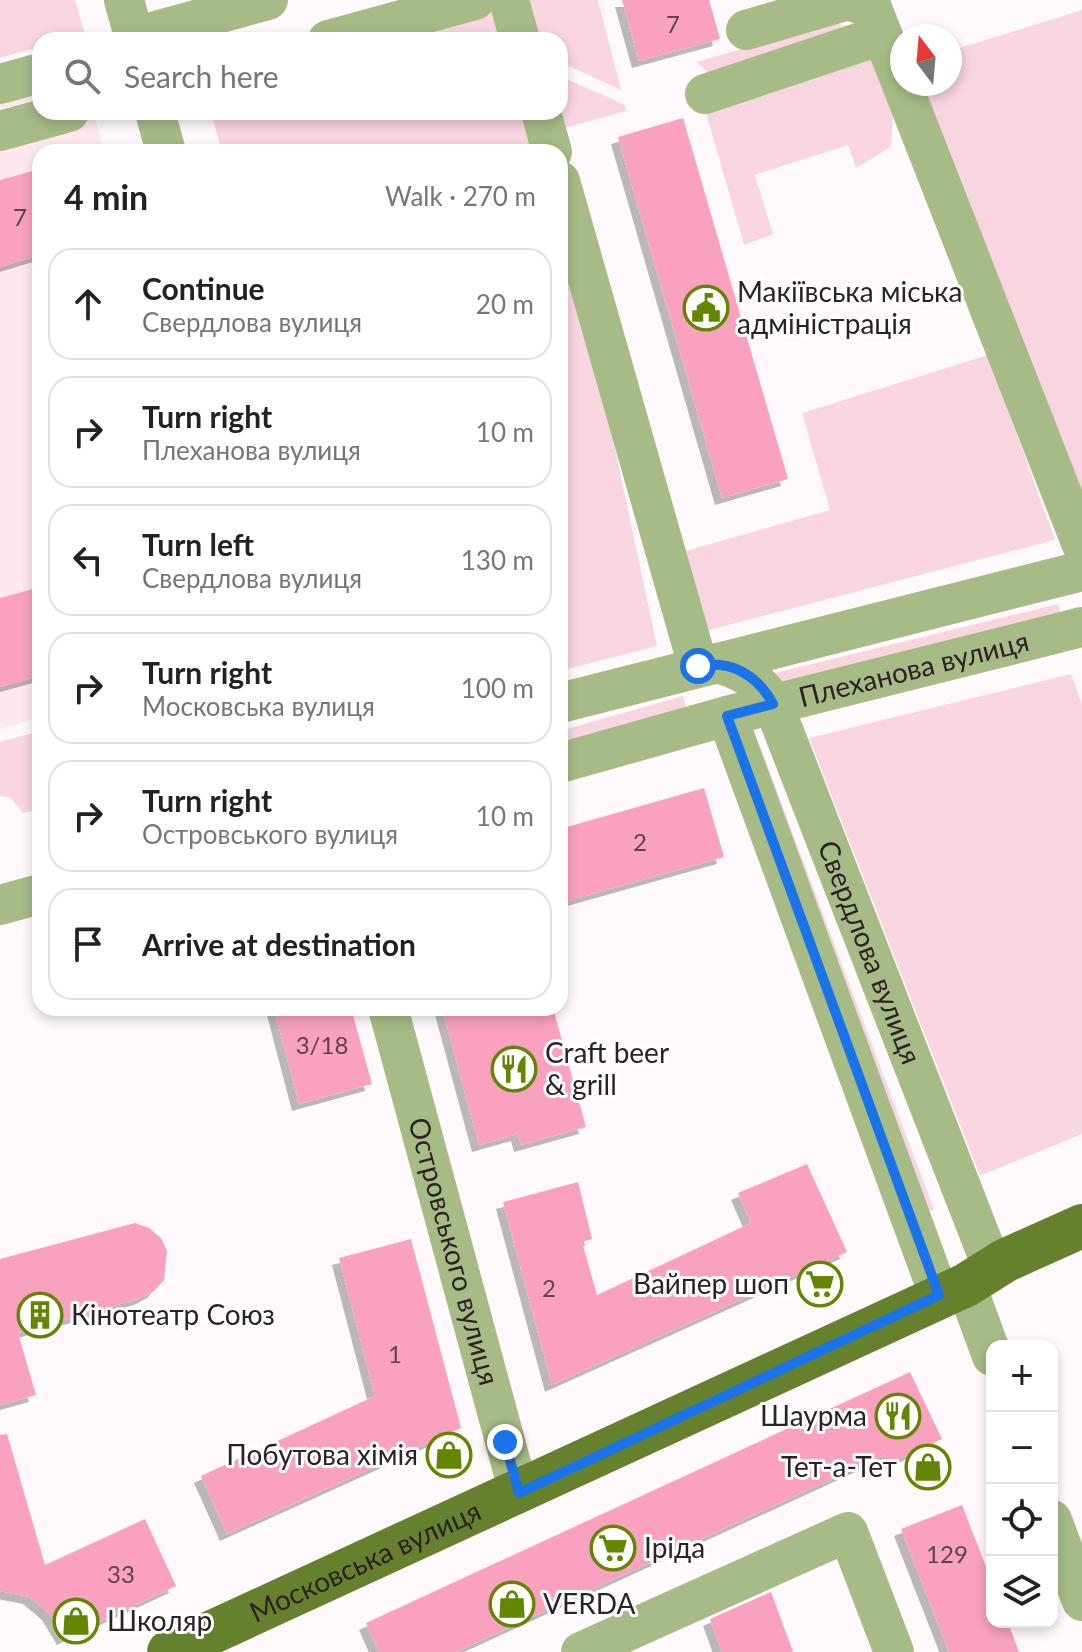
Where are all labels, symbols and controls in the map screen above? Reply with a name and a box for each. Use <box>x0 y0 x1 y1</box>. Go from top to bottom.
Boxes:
house number: 7 <box>666 9 680 38</box>
north arrow <box>890 24 962 96</box>
search box <box>32 32 568 120</box>
icon: search <box>60 54 104 98</box>
text: Search here <box>124 58 279 94</box>
text: 4 min <box>64 176 148 217</box>
text: Walk · 270 m <box>385 180 536 212</box>
house number: 7 <box>13 202 27 231</box>
text: Continue <box>142 270 265 306</box>
place label: Макіївська міська адміністрація <box>737 274 963 340</box>
icon: ahead <box>66 282 110 326</box>
public building icon: Макіївська міська адміністрація <box>682 284 730 332</box>
text: 20 m <box>476 288 534 320</box>
text: Свердлова вулиця <box>142 306 362 338</box>
text: Turn right <box>142 398 272 434</box>
icon: right <box>66 410 110 454</box>
text: 10 m <box>476 416 534 448</box>
text: Плеханова вулиця <box>142 434 361 466</box>
text: Turn left <box>142 526 254 562</box>
icon: left <box>66 538 110 582</box>
text: 130 m <box>461 544 534 576</box>
text: Свердлова вулиця <box>142 562 362 594</box>
street label: Плеханова вулиця <box>795 623 1032 713</box>
route start <box>680 648 716 684</box>
text: Turn right <box>142 654 272 690</box>
icon: right <box>66 666 110 710</box>
text: 100 m <box>461 672 534 704</box>
text: Московська вулиця <box>142 690 375 722</box>
text: Turn right <box>142 782 272 818</box>
icon: right <box>66 794 110 838</box>
text: 10 m <box>476 800 534 832</box>
text: Островського вулиця <box>142 818 398 850</box>
house number: 2 <box>633 827 647 856</box>
street label: Свердлова вулиця <box>812 835 929 1069</box>
icon: arrive <box>66 922 110 966</box>
text: Arrive at destination <box>142 926 416 962</box>
house number: 3/18 <box>296 1030 348 1059</box>
place label: Craft beer & grill <box>545 1035 669 1101</box>
restaurant icon: Craft beer & grill <box>490 1045 538 1093</box>
street label: Островського вулиця <box>402 1113 507 1389</box>
supermarket icon: Вайпер шоп <box>796 1260 844 1308</box>
place label: Вайпер шоп <box>633 1266 789 1300</box>
house number: 2 <box>542 1273 556 1302</box>
building icon: Кінотеатр Союз <box>16 1291 64 1339</box>
place label: Кінотеатр Союз <box>71 1297 275 1331</box>
house number: 1 <box>388 1339 402 1368</box>
map controls <box>986 1340 1058 1628</box>
button: + <box>986 1340 1058 1412</box>
restaurant icon: Шаурма <box>874 1392 922 1440</box>
place label: Шаурма <box>760 1398 867 1432</box>
button: − <box>986 1412 1058 1484</box>
route end <box>487 1424 523 1460</box>
shop icon: Побутова хімія <box>425 1431 473 1479</box>
place label: Побутова хімія <box>226 1437 418 1471</box>
shop icon: Тет-а-Тет <box>904 1443 952 1491</box>
place label: Тет-а-Тет <box>781 1449 897 1483</box>
button: locate <box>986 1484 1058 1556</box>
street label: Московська вулиця <box>244 1493 486 1629</box>
supermarket icon: Іріда <box>589 1524 637 1572</box>
place label: Іріда <box>644 1530 705 1564</box>
house number: 129 <box>926 1539 968 1568</box>
button: layers <box>986 1556 1058 1628</box>
house number: 33 <box>107 1559 135 1588</box>
shop icon: VERDA <box>488 1580 536 1628</box>
place label: VERDA <box>543 1586 635 1620</box>
shop icon: Школяр <box>52 1597 100 1645</box>
place label: Школяр <box>107 1603 212 1637</box>

